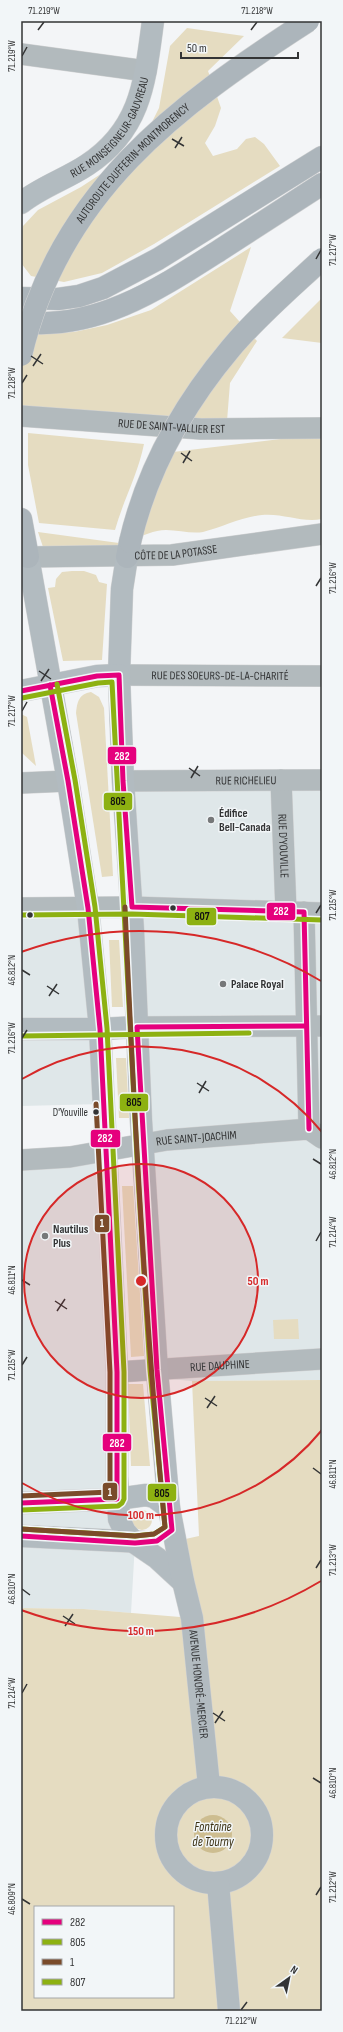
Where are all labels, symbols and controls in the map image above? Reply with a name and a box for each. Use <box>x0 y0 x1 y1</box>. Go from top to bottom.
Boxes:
text: 71.219°W <box>28 5 60 17</box>
text: 71.218°W <box>241 5 273 17</box>
scale bar <box>181 34 298 60</box>
text: 71.219°W <box>6 40 18 72</box>
text: 50 m <box>187 41 207 56</box>
street label: RUE MONSEIGNEUR-GAUVREAU <box>68 76 152 181</box>
street label: AUTOROUTE DUFFERIN-MONTMORENCY <box>72 100 193 227</box>
text: 71.217°W <box>327 234 339 266</box>
text: 71.218°W <box>6 367 18 399</box>
street label: RUE DE SAINT-VALLIER EST <box>118 416 225 437</box>
street label: CÔTE DE LA POTASSE <box>134 542 218 564</box>
text: 71.216°W <box>327 562 339 594</box>
street label: RUE DES SOEURS-DE-LA-CHARITÉ <box>151 668 289 684</box>
text: 71.217°W <box>6 695 18 727</box>
line badge: 282 <box>107 746 137 765</box>
text: 282 <box>115 750 130 763</box>
street label: RUE RICHELIEU <box>215 773 277 789</box>
line badge: 805 <box>103 792 133 811</box>
text: 805 <box>110 795 126 808</box>
place label: Édifice Bell-Canada <box>219 806 271 835</box>
street label: RUE D'YOUVILLE <box>274 813 292 879</box>
marker: Édifice Bell-Canada <box>206 815 216 825</box>
text: 71.215°W <box>327 889 339 921</box>
line badge: 282 <box>266 902 296 921</box>
unlabelled marker <box>168 903 178 913</box>
text: 282 <box>274 905 289 918</box>
line badge: 807 <box>186 907 217 926</box>
unlabelled marker <box>25 910 35 920</box>
text: 807 <box>194 910 210 923</box>
text: 46.812°N <box>6 955 18 985</box>
place label: Palace Royal <box>231 977 284 992</box>
marker: Palace Royal <box>218 979 228 989</box>
text: 71.216°W <box>6 1022 18 1054</box>
line badge: 805 <box>119 1093 149 1112</box>
text: 805 <box>126 1096 142 1109</box>
place label: D'Youville <box>53 1106 88 1119</box>
marker: D'Youville <box>91 1107 101 1117</box>
street label: RUE SAINT-JOACHIM <box>155 1128 237 1150</box>
line badge: 282 <box>90 1129 121 1148</box>
text: 282 <box>98 1132 113 1145</box>
text: 46.812°N <box>327 1149 339 1179</box>
line badge: 1 <box>94 1214 110 1233</box>
text: 71.214°W <box>327 1216 339 1248</box>
text: 1 <box>100 1217 105 1230</box>
place label: Nautilus Plus <box>53 1222 89 1251</box>
marker: Nautilus Plus <box>40 1231 50 1241</box>
text: 46.811°N <box>6 1265 18 1295</box>
centre of rings <box>134 1274 148 1288</box>
text: 50 m <box>248 1274 268 1289</box>
text: 71.215°W <box>6 1349 18 1381</box>
street label: RUE DAUPHINE <box>190 1357 250 1375</box>
line badge: 282 <box>102 1433 132 1452</box>
text: 282 <box>110 1437 125 1450</box>
text: 46.811°N <box>327 1459 339 1489</box>
line badge: 1 <box>102 1482 118 1501</box>
line badge: 805 <box>147 1483 177 1502</box>
text: 1 <box>108 1486 113 1499</box>
text: 805 <box>154 1487 170 1500</box>
text: 100 m <box>128 1508 154 1523</box>
text: 71.213°W <box>327 1544 339 1576</box>
text: 46.810°N <box>6 1574 18 1604</box>
text: 150 m <box>128 1624 154 1639</box>
street label: AVENUE HONORÉ-MERCIER <box>185 1628 211 1740</box>
text: 71.214°W <box>6 1677 18 1709</box>
text: 46.810°N <box>327 1768 339 1798</box>
water label: Fontaine de Tourny <box>192 1819 235 1850</box>
text: 71.212°W <box>327 1871 339 1903</box>
text: 46.809°N <box>6 1883 18 1915</box>
legend <box>34 1906 174 1998</box>
text: 282 <box>70 1915 85 1930</box>
text: 805 <box>70 1935 86 1950</box>
text: 1 <box>70 1955 75 1970</box>
north arrow <box>269 1958 309 1998</box>
text: N <box>288 1963 300 1977</box>
text: 807 <box>70 1975 86 1990</box>
text: 71.212°W <box>225 2015 257 2027</box>

